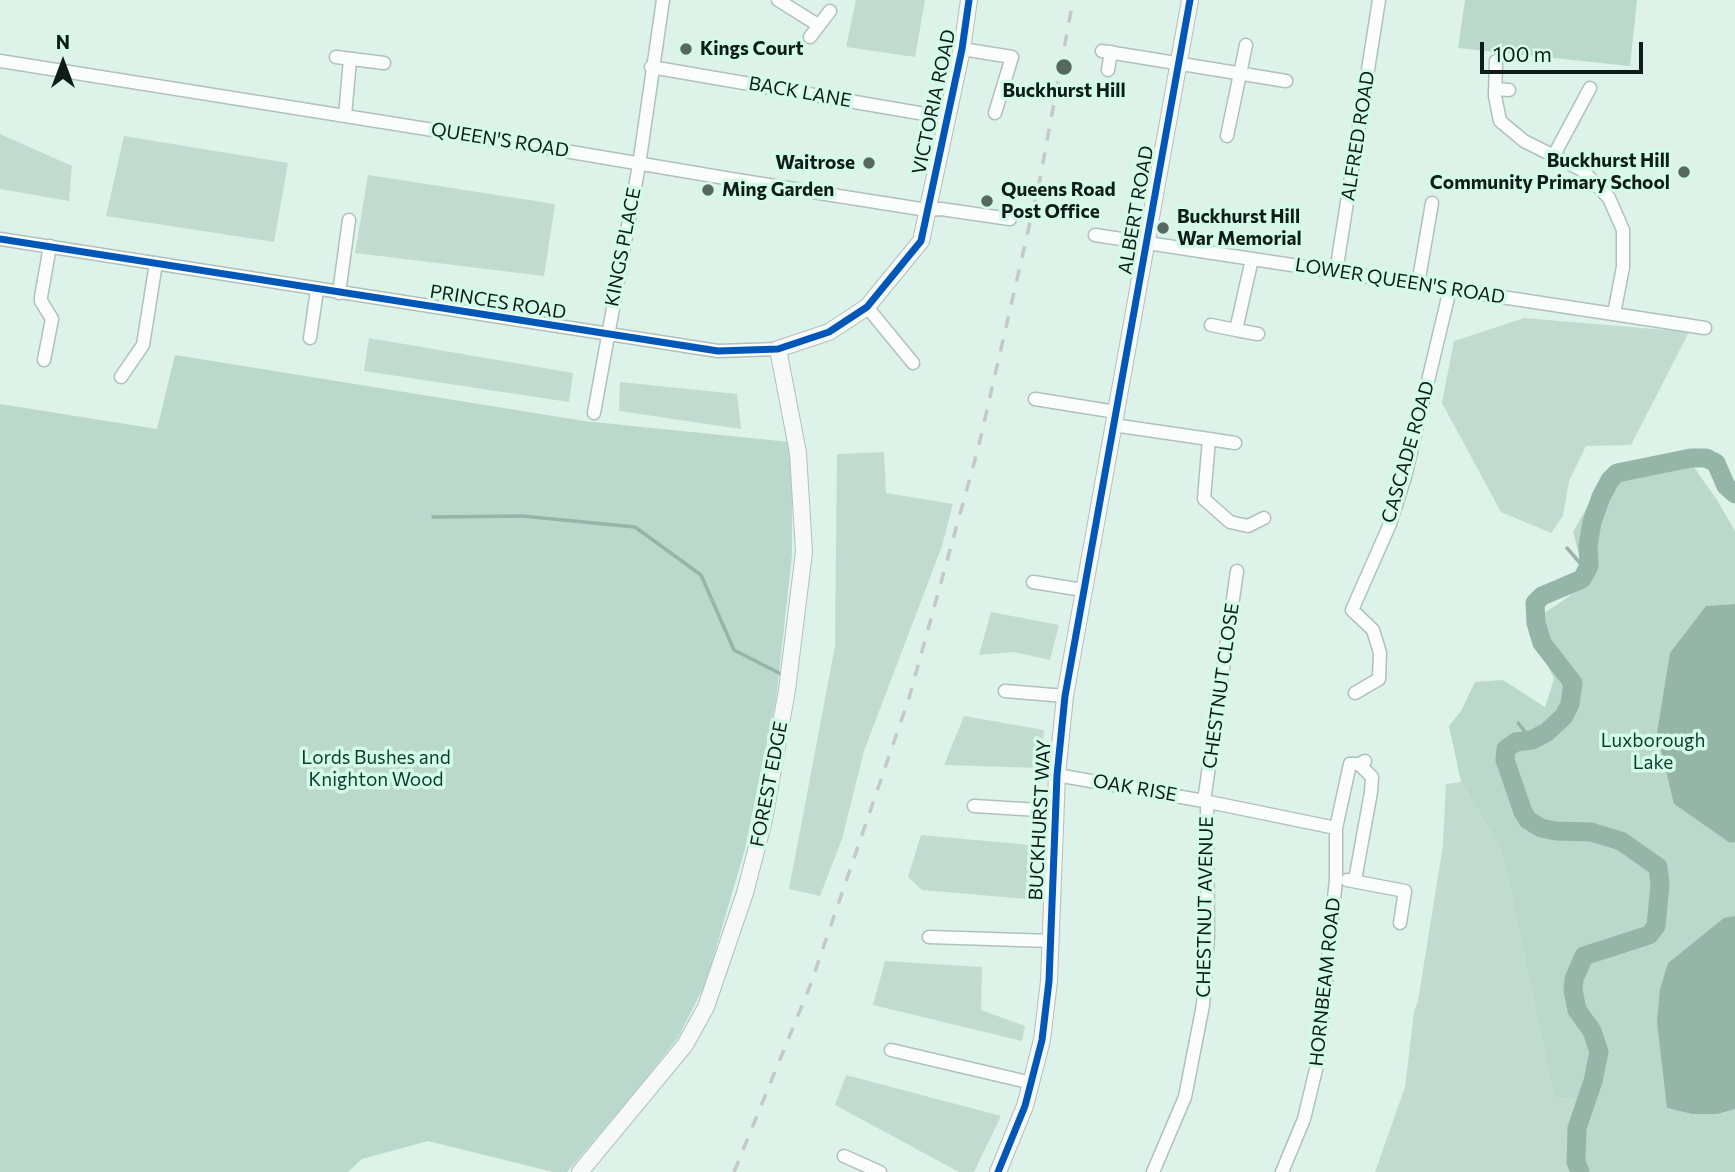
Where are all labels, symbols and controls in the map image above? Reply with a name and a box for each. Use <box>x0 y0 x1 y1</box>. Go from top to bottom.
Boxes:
street label: VICTORIA ROAD <box>907 27 961 177</box>
north arrow <box>28 28 98 98</box>
scale bar <box>1483 28 1646 72</box>
text: N <box>56 30 70 53</box>
place label: Kings Court <box>700 38 804 60</box>
marker: Kings Court <box>678 41 694 57</box>
text: 100 m <box>1493 41 1552 66</box>
marker: Buckhurst Hill <box>1054 57 1074 77</box>
street label: ALFRED ROAD <box>1336 70 1380 202</box>
street label: BACK LANE <box>747 72 853 112</box>
place label: Buckhurst Hill <box>1002 80 1126 102</box>
street label: QUEEN'S ROAD <box>429 118 571 162</box>
street label: ALBERT ROAD <box>1113 144 1159 276</box>
place label: Buckhurst Hill Community Primary School <box>1430 150 1670 194</box>
place label: Waitrose <box>775 152 855 174</box>
marker: Waitrose <box>861 155 877 171</box>
marker: Buckhurst Hill Community Primary School <box>1676 164 1692 180</box>
place label: Ming Garden <box>722 179 834 201</box>
place label: Queens Road Post Office <box>1001 179 1116 223</box>
marker: Ming Garden <box>700 182 716 198</box>
street label: KINGS PLACE <box>600 186 646 308</box>
marker: Queens Road Post Office <box>979 193 995 209</box>
place label: Buckhurst Hill War Memorial <box>1177 206 1302 250</box>
marker: Buckhurst Hill War Memorial <box>1155 220 1171 236</box>
street label: LOWER QUEEN'S ROAD <box>1293 253 1507 309</box>
street label: PRINCES ROAD <box>428 280 568 324</box>
street label: CASCADE ROAD <box>1377 378 1439 526</box>
street label: CHESTNUT CLOSE <box>1198 602 1244 770</box>
street label: FOREST EDGE <box>746 719 792 849</box>
park label: Luxborough Lake <box>1601 730 1705 774</box>
street label: BUCKHURST WAY <box>1024 739 1056 901</box>
park label: Lords Bushes and Knighton Wood <box>301 747 451 791</box>
street label: OAK RISE <box>1091 769 1179 807</box>
street label: CHESTNUT AVENUE <box>1192 816 1218 998</box>
street label: HORNBEAM ROAD <box>1305 896 1345 1068</box>

